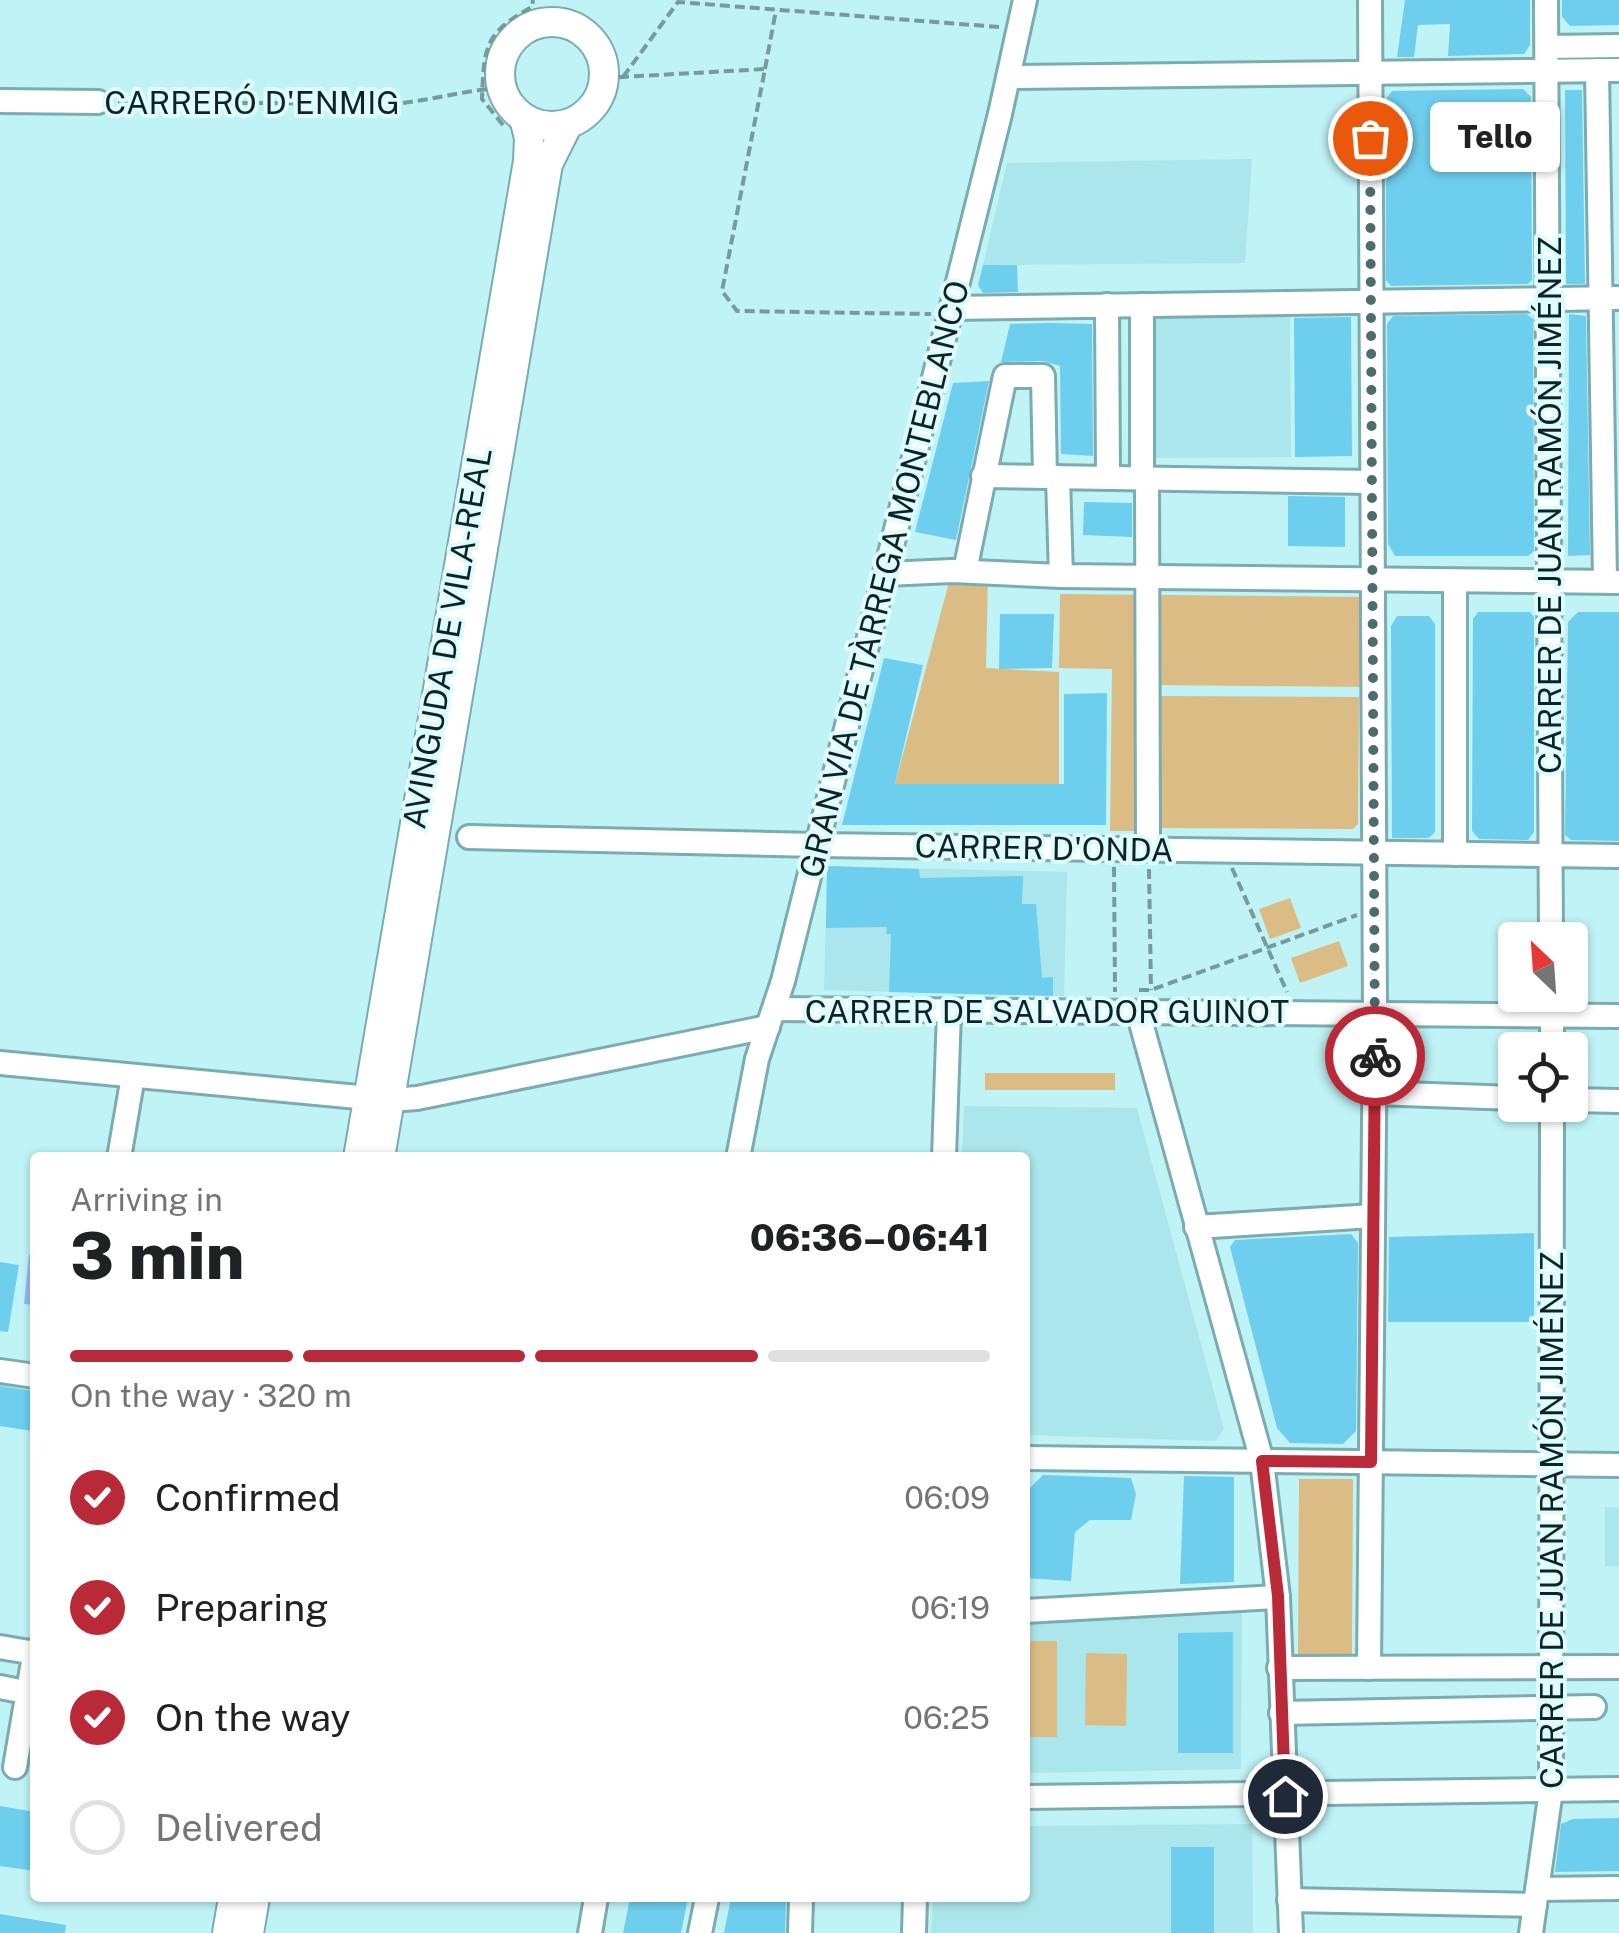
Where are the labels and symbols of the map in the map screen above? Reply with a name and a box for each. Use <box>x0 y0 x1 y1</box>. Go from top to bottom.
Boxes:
street label: CARRERÓ D'ENMIG <box>104 83 400 121</box>
pin <box>1328 96 1413 181</box>
callout: Tello <box>1430 103 1560 173</box>
street label: CARRER DE JUAN RAMÓN JIMÉNEZ <box>1530 236 1568 774</box>
street label: GRAN VIA DE TÀRREGA MONTEBLANCO <box>792 277 976 881</box>
street label: AVINGUDA DE VILA-REAL <box>395 445 499 831</box>
street label: CARRER D'ONDA <box>914 827 1174 869</box>
north arrow <box>1498 922 1588 1012</box>
street label: CARRER DE SALVADOR GUINOT <box>805 993 1289 1030</box>
courier <box>1325 1006 1425 1106</box>
street label: CARRER DE JUAN RAMÓN JIMÉNEZ <box>1532 1251 1570 1789</box>
pin <box>1243 1754 1328 1839</box>

